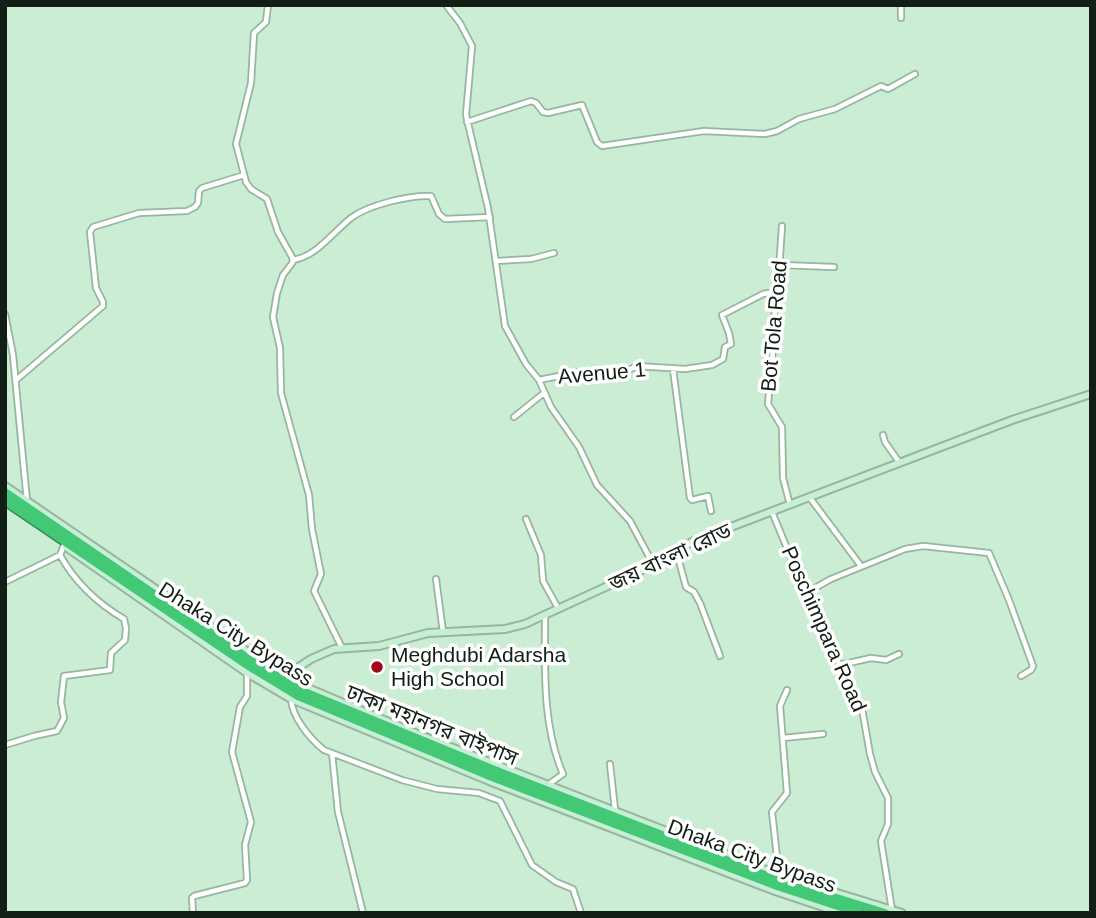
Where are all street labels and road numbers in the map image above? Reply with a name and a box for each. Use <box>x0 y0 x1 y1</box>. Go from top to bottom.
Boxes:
street label: Bot Tola Road <box>756 259 791 392</box>
street label: Avenue 1 <box>557 357 647 388</box>
street label: জয় বাংলা রোড <box>604 518 735 595</box>
street label: Poschimpara Road <box>778 543 871 715</box>
street label: Dhaka City Bypass <box>155 577 318 690</box>
street label: ঢাকা মহানগর বাইপাস <box>342 679 522 770</box>
street label: Dhaka City Bypass <box>665 814 839 897</box>

